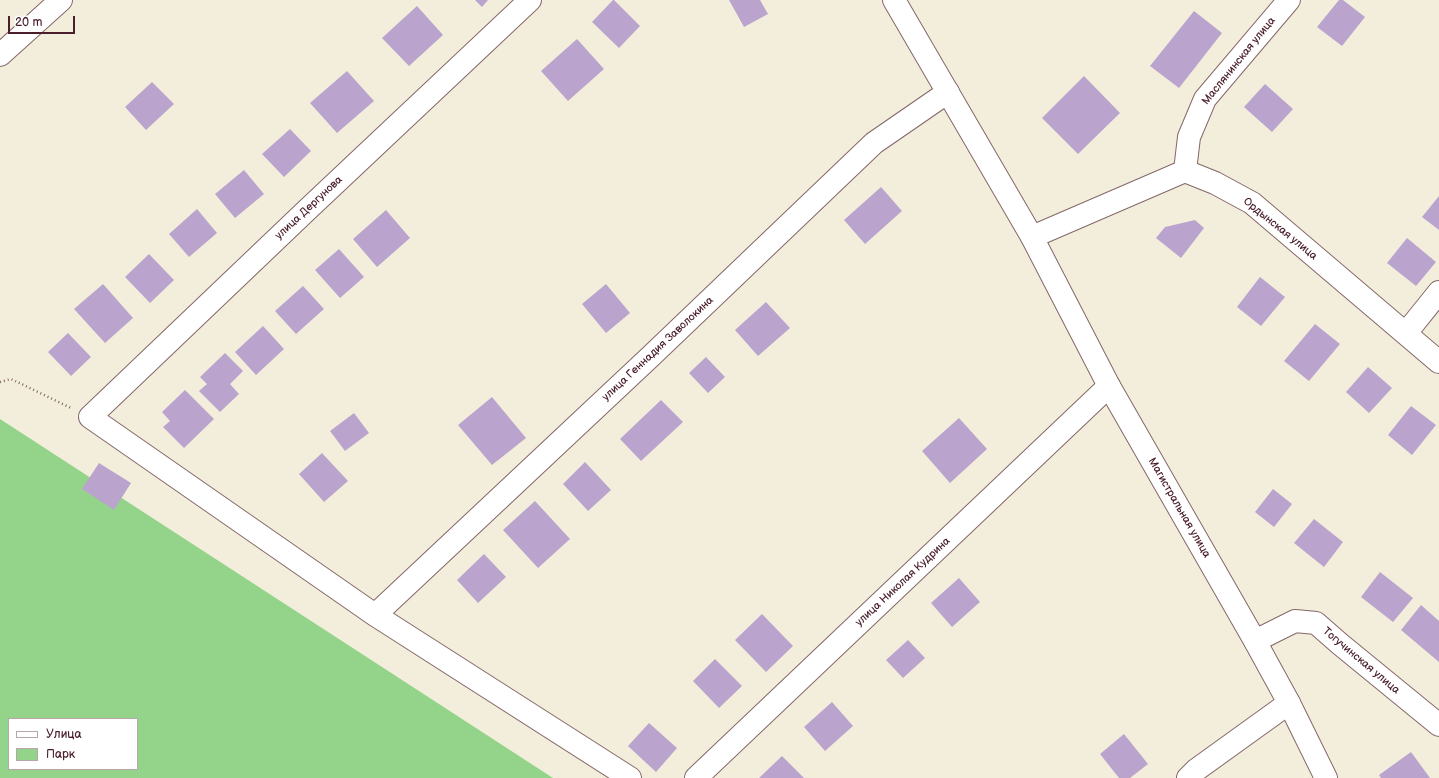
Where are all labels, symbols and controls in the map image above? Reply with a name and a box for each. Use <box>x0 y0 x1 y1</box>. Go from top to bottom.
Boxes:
scale bar <box>10 8 77 34</box>
street label: Маслянинская улица <box>1200 14 1278 108</box>
text: 20 m <box>15 15 42 30</box>
street label: улица Дергунова <box>273 173 345 243</box>
street label: Ордынская улица <box>1240 195 1320 263</box>
street label: улица Геннадия Заволокина <box>600 294 716 404</box>
street label: Магистральная улица <box>1145 456 1213 560</box>
street label: улица Николая Кудрина <box>853 535 953 629</box>
street label: Тогучинская улица <box>1320 625 1402 697</box>
legend <box>8 718 138 770</box>
text: Улица <box>46 727 82 742</box>
text: Парк <box>46 747 75 762</box>

